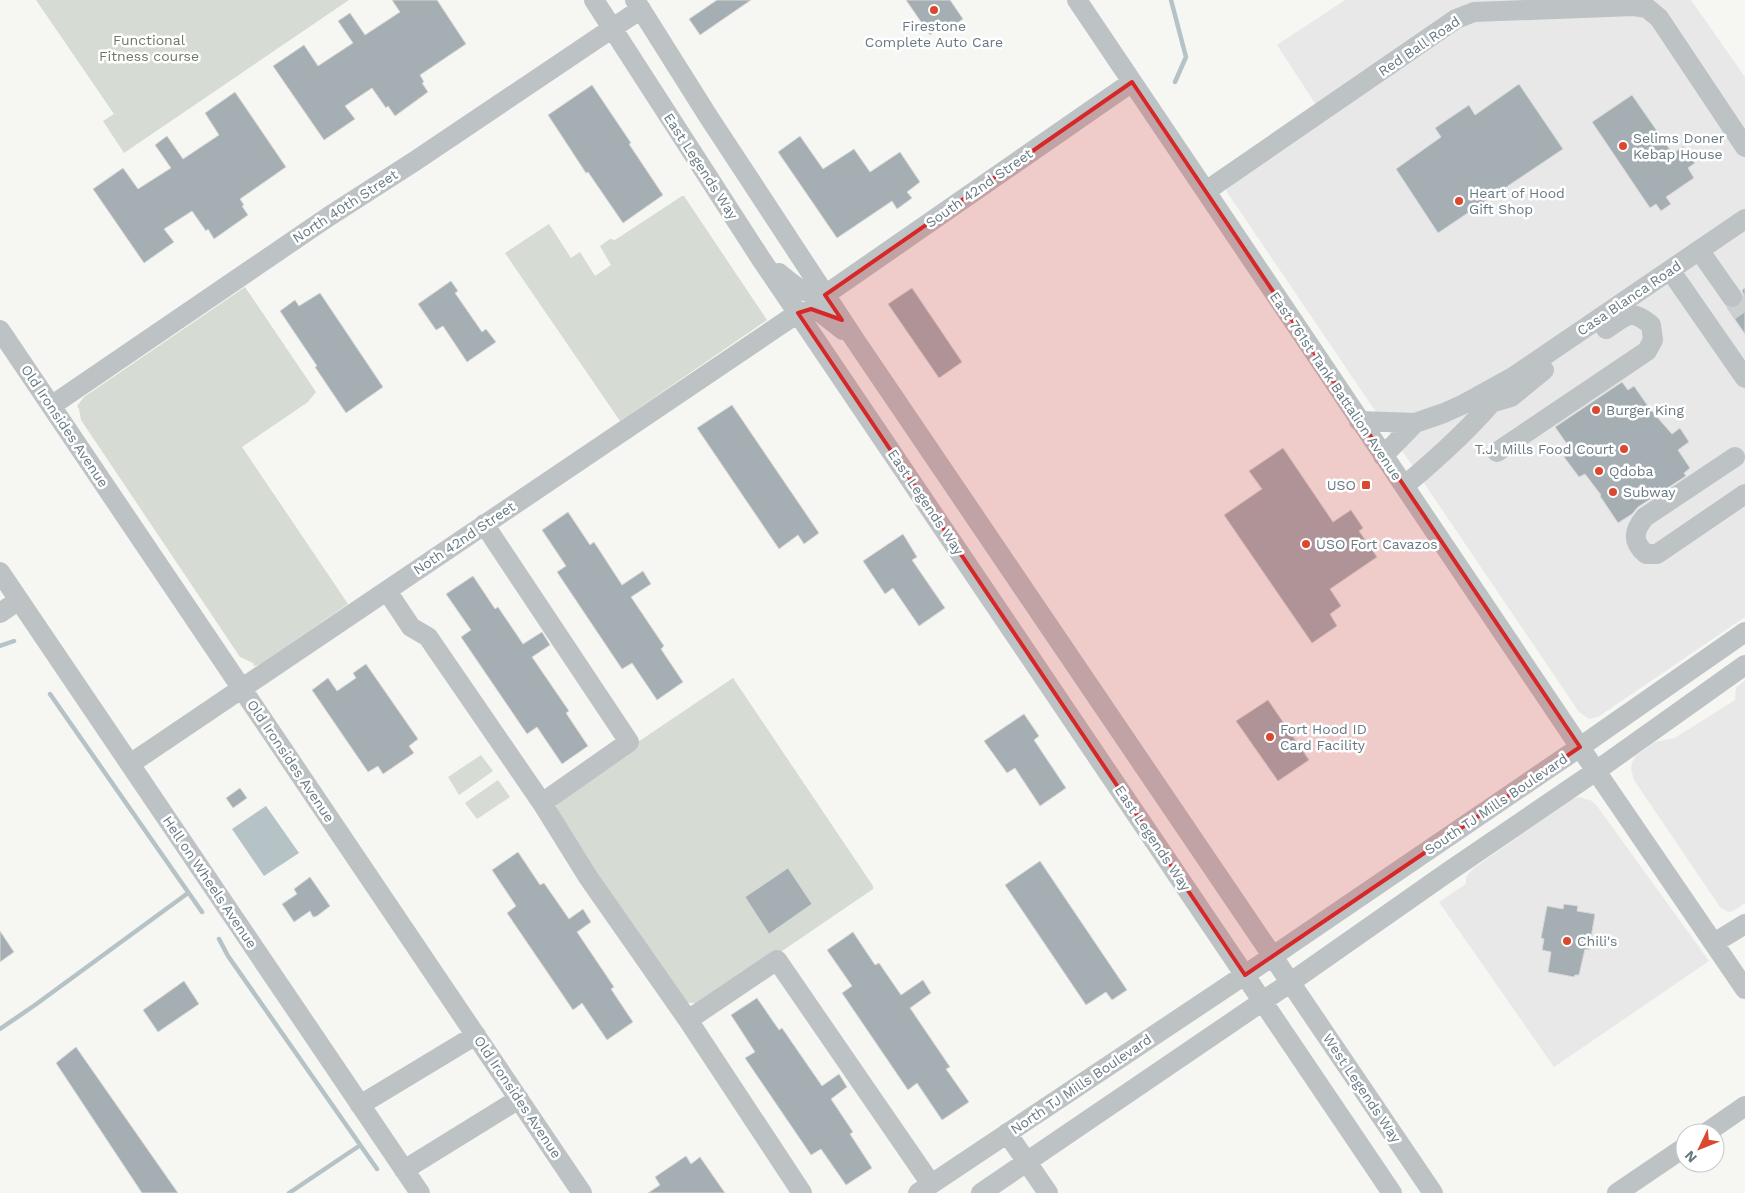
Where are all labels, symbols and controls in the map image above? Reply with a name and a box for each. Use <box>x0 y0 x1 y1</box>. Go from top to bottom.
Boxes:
marker: Firestone Complete Auto Care <box>928 4 940 16</box>
street label: Red Ball Road <box>1375 13 1463 79</box>
place label: Firestone Complete Auto Care <box>865 18 1003 50</box>
park label: Functional Fitness course <box>99 32 199 64</box>
street label: East Legends Way <box>661 110 742 223</box>
place label: Selims Doner Kebap House <box>1633 130 1725 162</box>
marker: Selims Doner Kebap House <box>1617 140 1629 152</box>
street label: South 42nd Street <box>923 145 1035 231</box>
street label: North 40th Street <box>290 166 401 246</box>
place label: Heart of Hood Gift Shop <box>1469 185 1565 217</box>
marker: Heart of Hood Gift Shop <box>1453 195 1465 207</box>
street label: Casa Blanca Road <box>1574 257 1684 339</box>
street label: East 761st Tank Battalion Avenue <box>1267 289 1405 483</box>
street label: Old Ironsides Avenue <box>18 362 112 490</box>
place label: Burger King <box>1606 402 1684 418</box>
marker: Burger King <box>1590 404 1602 416</box>
place label: T.J. Mills Food Court <box>1475 441 1614 457</box>
marker: T.J. Mills Food Court <box>1618 443 1630 455</box>
street label: East Legends Way <box>885 446 968 558</box>
place label: Qdoba <box>1609 463 1653 479</box>
marker: Qdoba <box>1593 465 1605 477</box>
place label: USO <box>1327 477 1356 493</box>
marker: USO <box>1360 479 1372 491</box>
place label: Subway <box>1623 484 1676 500</box>
marker: Subway <box>1607 486 1619 498</box>
street label: Noth 42nd Street <box>410 498 518 578</box>
place label: USO Fort Cavazos <box>1316 536 1438 552</box>
marker: USO Fort Cavazos <box>1300 538 1312 550</box>
street label: Old Ironsides Avenue <box>244 697 338 825</box>
place label: Fort Hood ID Card Facility <box>1280 721 1367 753</box>
marker: Fort Hood ID Card Facility <box>1264 731 1276 743</box>
street label: South TJ Mills Boulevard <box>1422 750 1570 858</box>
street label: East Legends Way <box>1112 782 1195 894</box>
street label: Hell on Wheels Avenue <box>160 813 260 951</box>
place label: Chili's <box>1577 933 1617 949</box>
marker: Chili's <box>1561 935 1573 947</box>
street label: North TJ Mills Boulevard <box>1007 1031 1155 1137</box>
street label: West Legends Way <box>1320 1031 1405 1146</box>
street label: Old Ironsides Avenue <box>471 1033 565 1161</box>
north arrow <box>1675 1123 1725 1173</box>
text: N <box>1681 1148 1700 1166</box>

